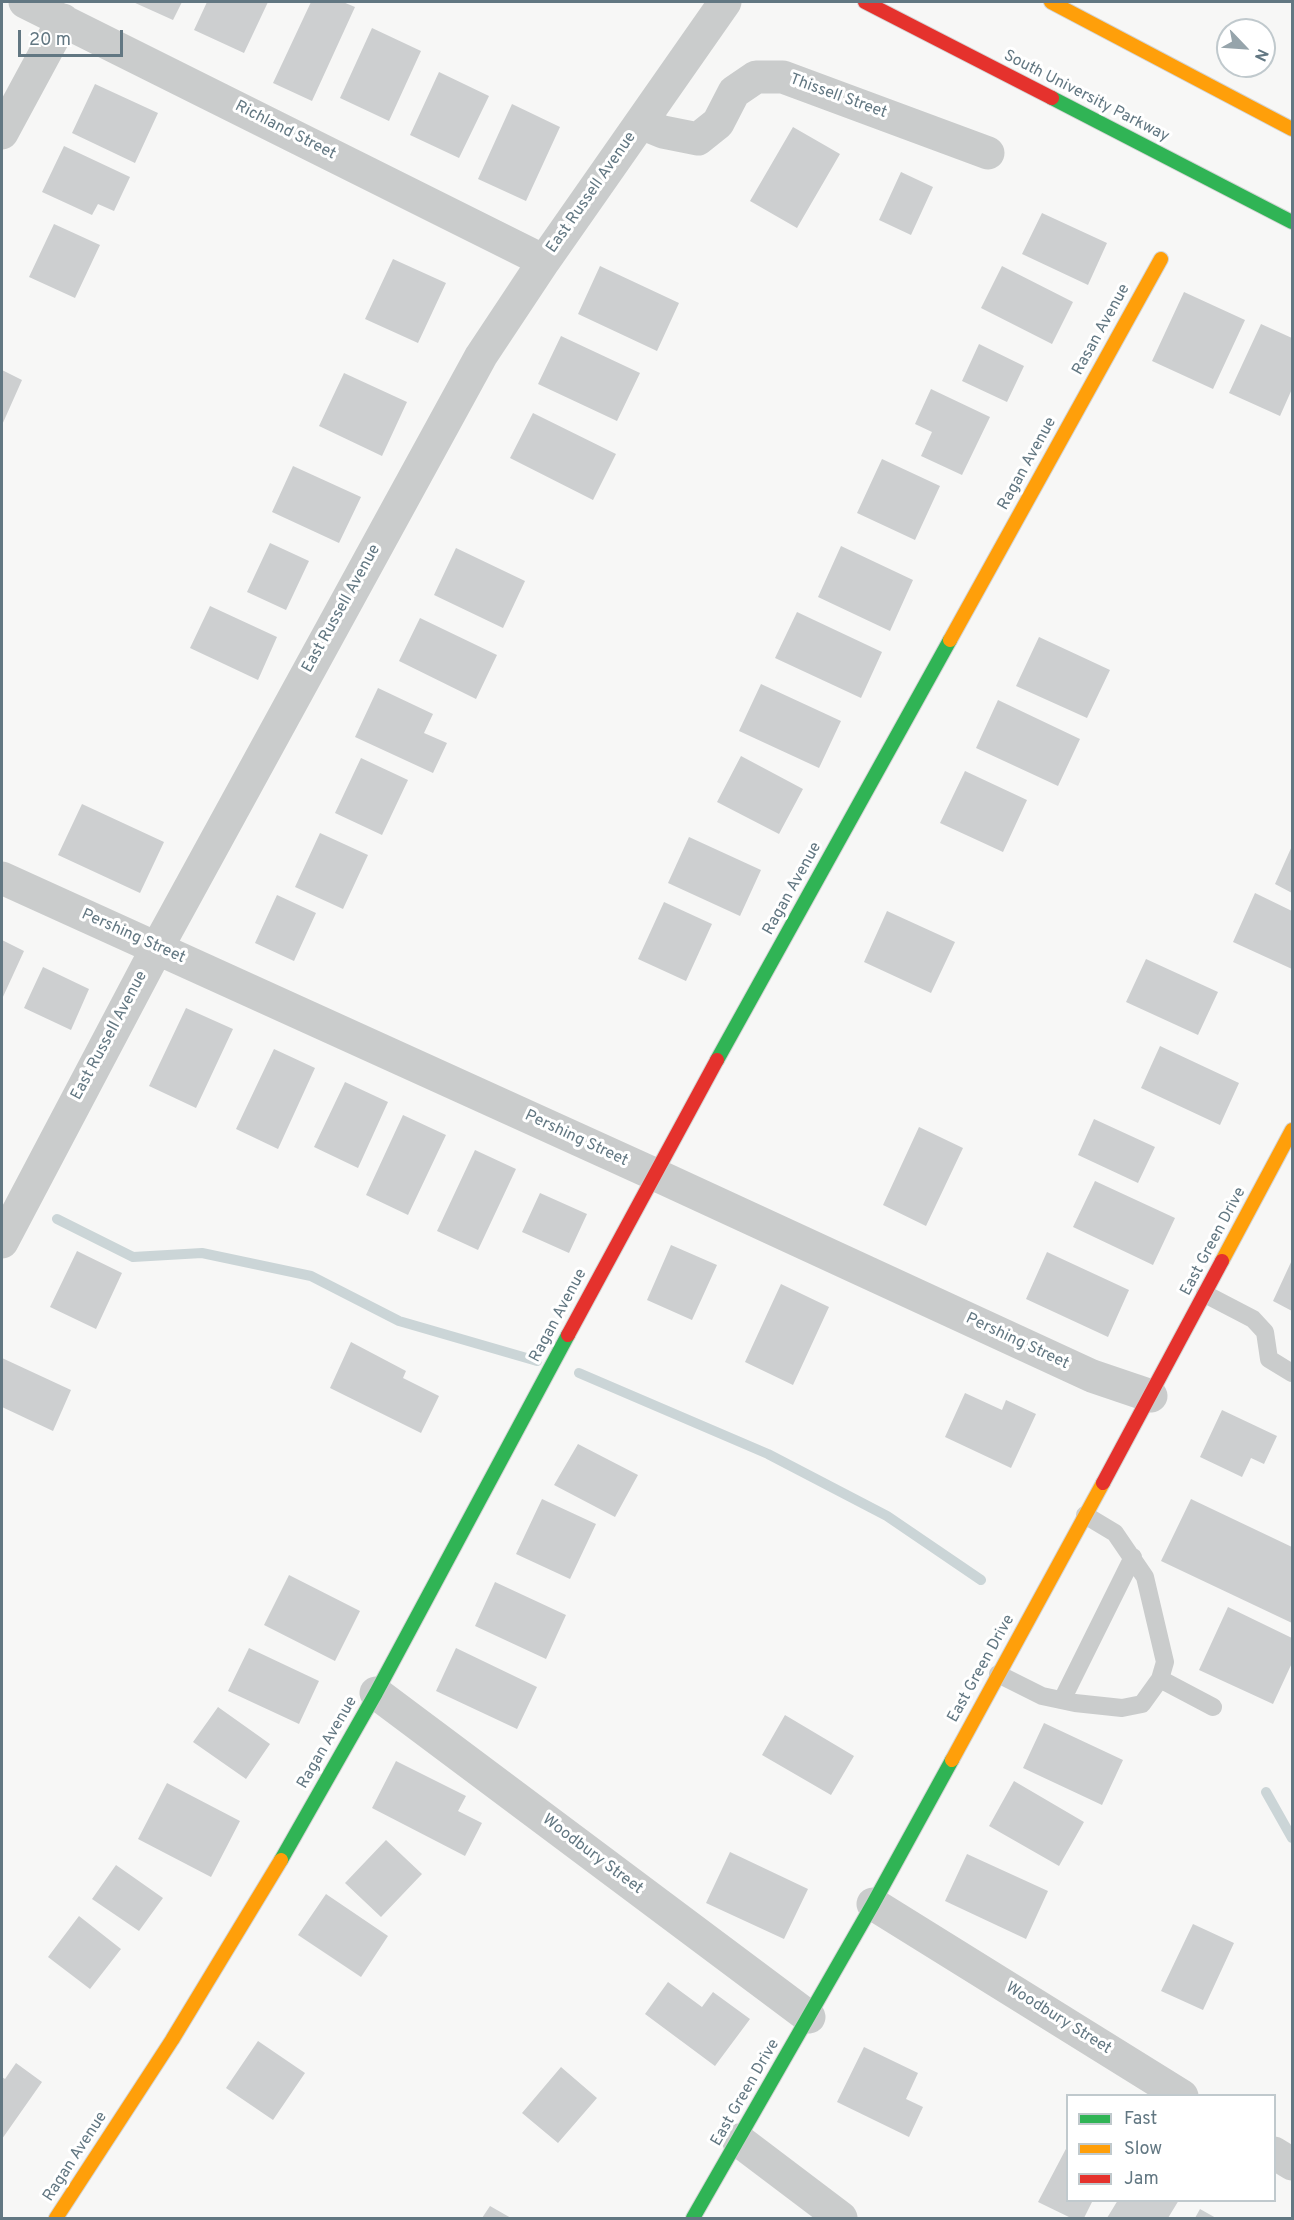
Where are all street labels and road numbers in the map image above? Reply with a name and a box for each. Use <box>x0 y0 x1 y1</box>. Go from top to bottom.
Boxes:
street label: South University Parkway <box>1000 47 1172 147</box>
street label: Thissell Street <box>787 71 889 123</box>
street label: Richland Street <box>231 97 339 165</box>
street label: East Russell Avenue <box>543 129 641 257</box>
street label: Rasan Avenue <box>1069 281 1135 379</box>
street label: Ragan Avenue <box>995 414 1061 514</box>
street label: East Russell Avenue <box>299 542 385 676</box>
street label: Ragan Avenue <box>760 839 826 939</box>
street label: Pershing Street <box>78 906 188 968</box>
street label: East Russell Avenue <box>68 968 152 1104</box>
street label: Pershing Street <box>521 1107 631 1171</box>
street label: East Green Drive <box>1177 1184 1251 1300</box>
street label: Ragan Avenue <box>526 1266 592 1366</box>
street label: Pershing Street <box>962 1310 1072 1374</box>
street label: East Green Drive <box>944 1612 1020 1726</box>
street label: Ragan Avenue <box>294 1694 362 1792</box>
street label: Woodbury Street <box>538 1811 646 1899</box>
street label: Woodbury Street <box>1002 1979 1114 2059</box>
street label: East Green Drive <box>708 2036 784 2150</box>
street label: Ragan Avenue <box>40 2109 112 2205</box>

